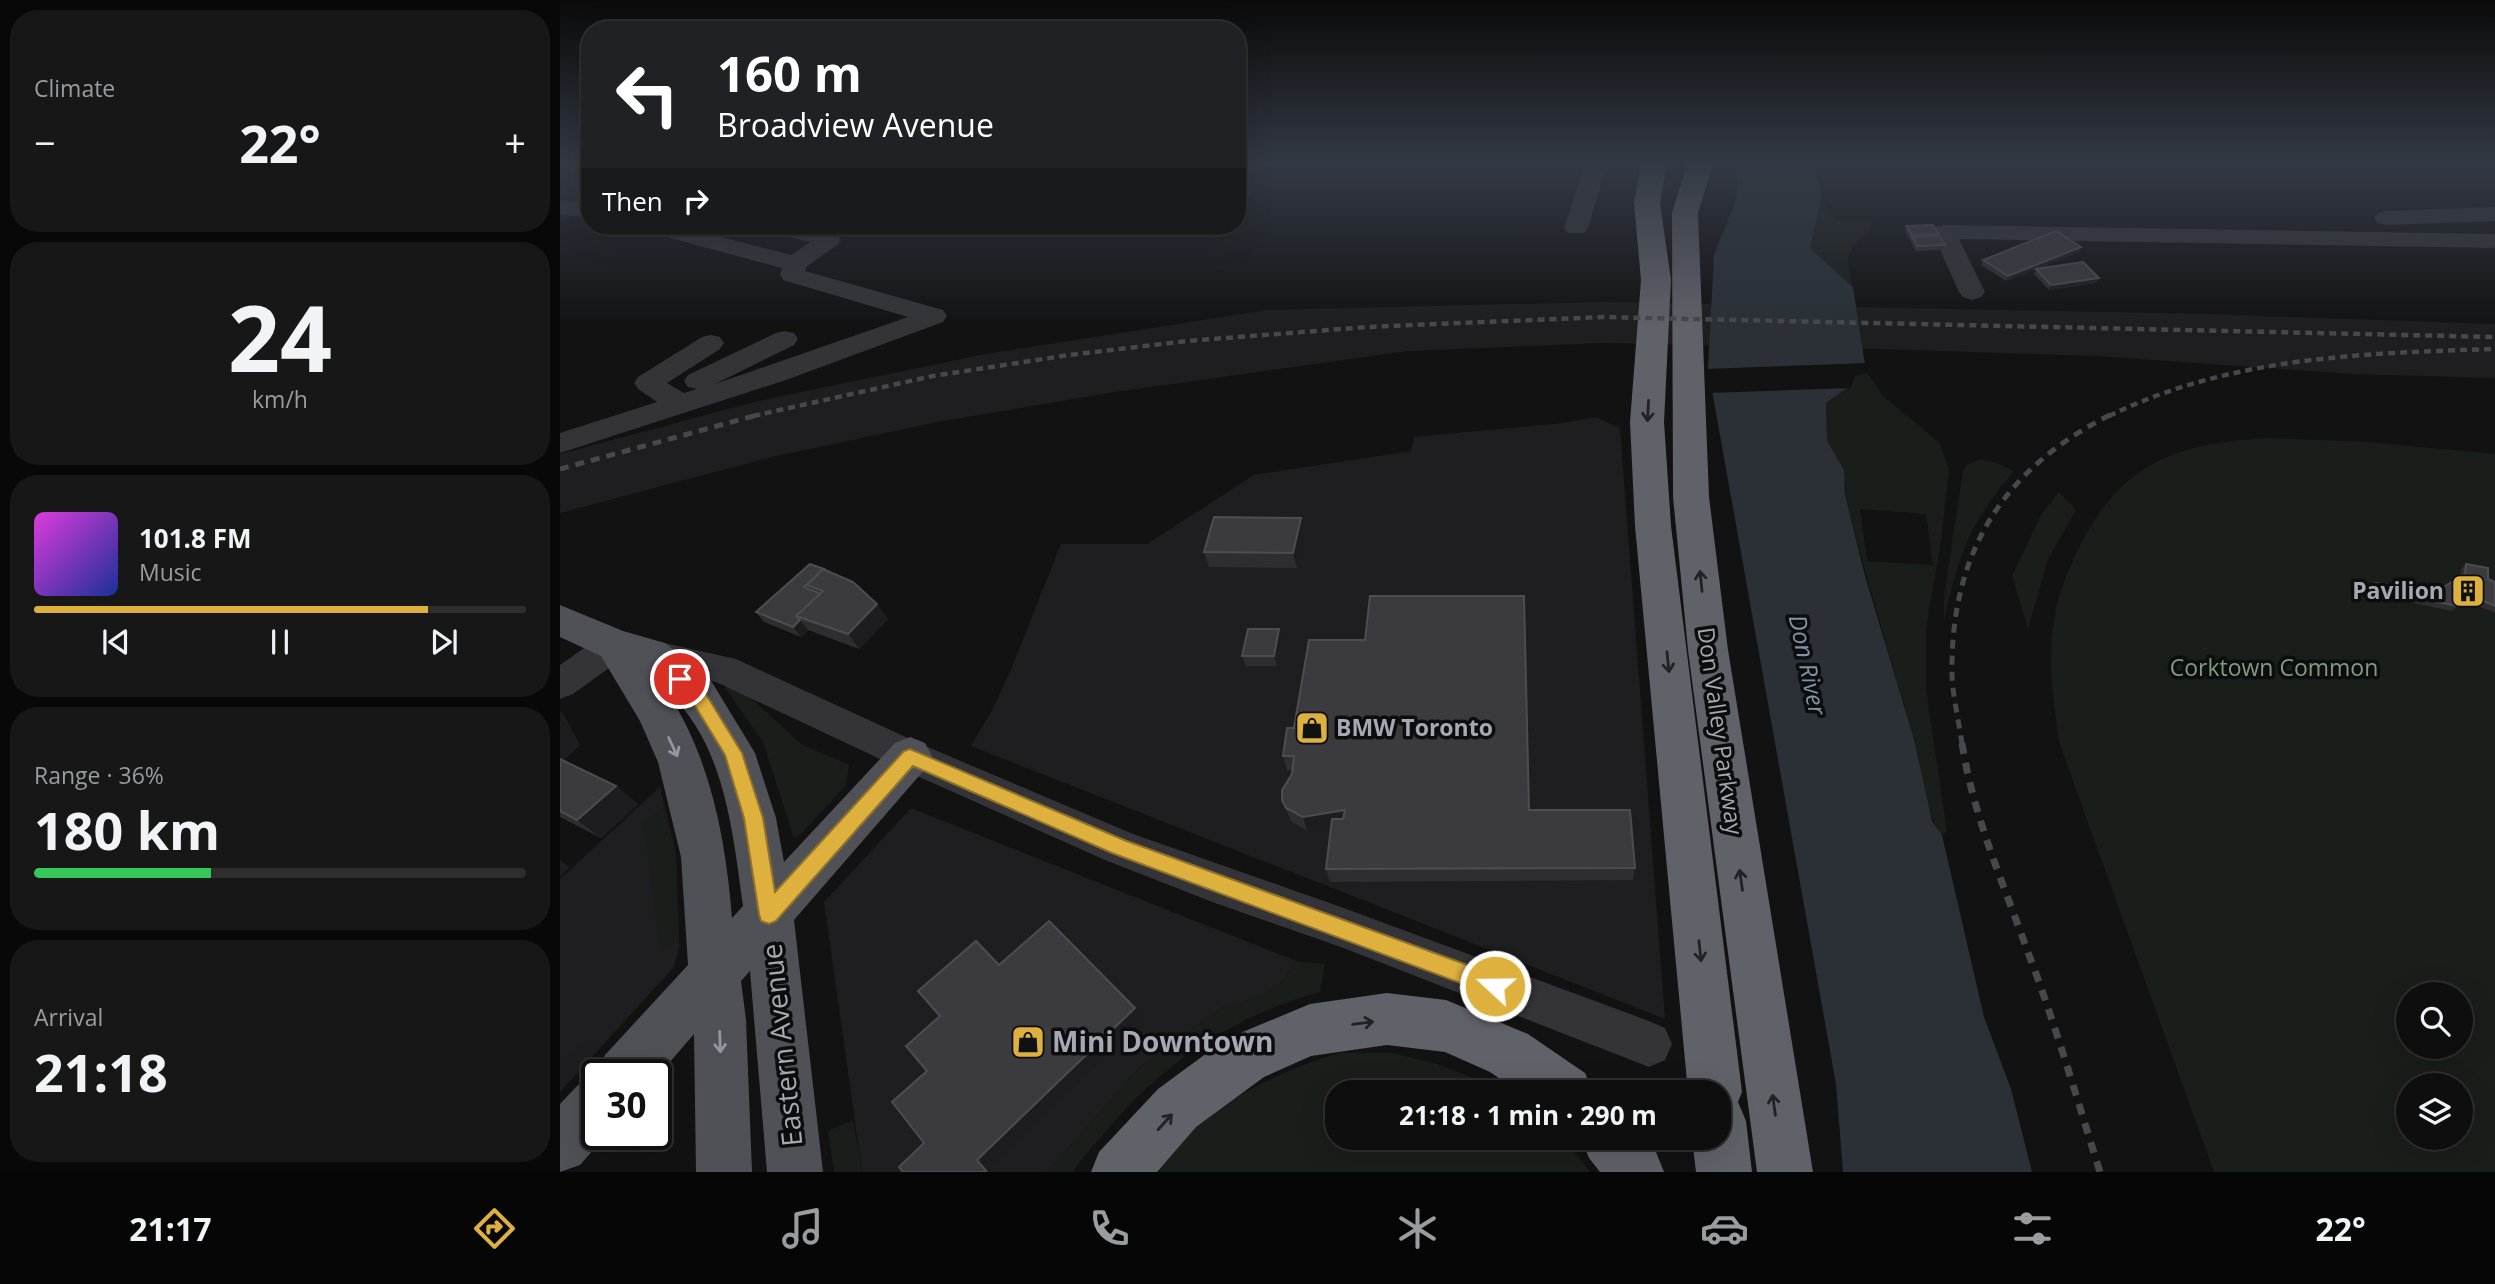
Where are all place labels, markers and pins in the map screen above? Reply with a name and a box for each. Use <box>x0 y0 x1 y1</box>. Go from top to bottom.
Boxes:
building icon: Pavilion <box>2449 572 2487 610</box>
place label: Pavilion <box>2352 574 2444 606</box>
pin <box>650 649 710 709</box>
shop icon: BMW Toronto <box>1293 709 1331 747</box>
place label: BMW Toronto <box>1336 711 1493 743</box>
place label: Mini Downtown <box>1052 1022 1273 1060</box>
shop icon: Mini Downtown <box>1009 1023 1047 1061</box>

